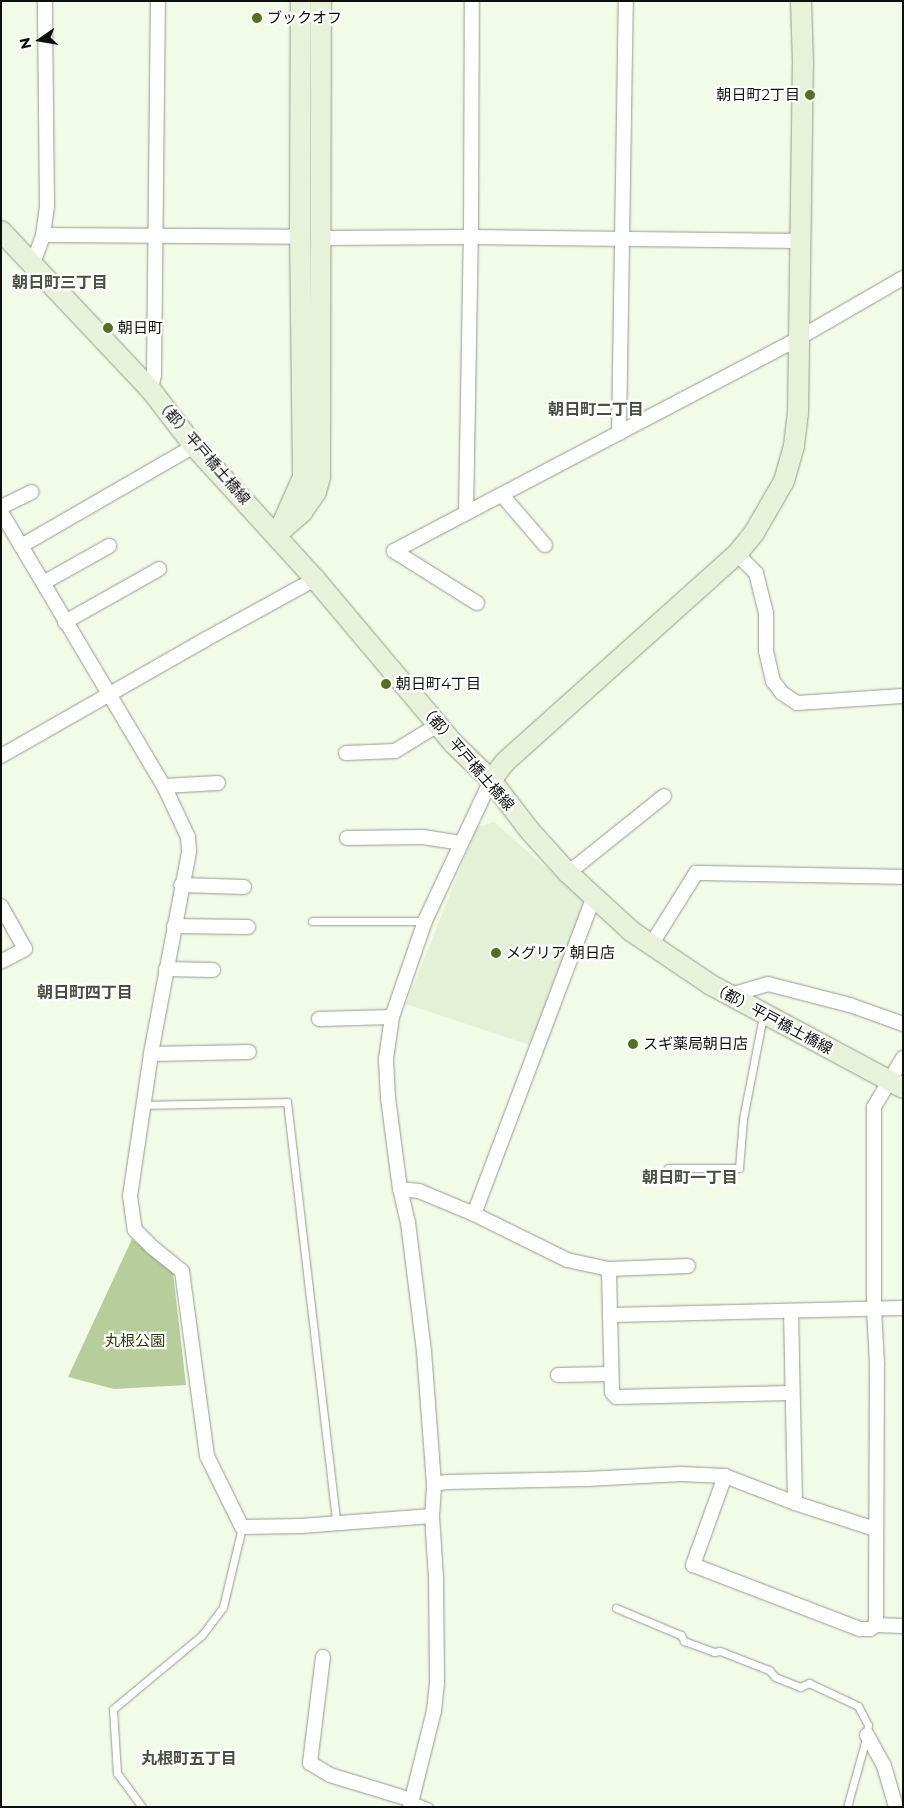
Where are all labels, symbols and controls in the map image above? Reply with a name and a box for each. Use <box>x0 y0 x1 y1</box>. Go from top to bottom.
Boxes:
place label: ブックオフ <box>267 9 342 27</box>
marker: ブックオフ <box>251 12 263 24</box>
north arrow <box>15 15 65 65</box>
text: N <box>15 36 35 51</box>
place label: 朝日町2丁目 <box>716 86 800 104</box>
marker: 朝日町2丁目 <box>804 89 816 101</box>
district label: 朝日町三丁目 <box>12 273 108 293</box>
place label: 朝日町 <box>118 319 163 337</box>
marker: 朝日町 <box>102 322 114 334</box>
street label: （都）平戸橋土橋線 <box>152 394 254 508</box>
district label: 朝日町二丁目 <box>548 400 644 420</box>
place label: 朝日町4丁目 <box>396 675 481 693</box>
marker: 朝日町4丁目 <box>380 678 392 690</box>
street label: （都）平戸橋土橋線 <box>416 700 518 814</box>
place label: メグリア 朝日店 <box>506 944 615 962</box>
marker: メグリア 朝日店 <box>490 947 502 959</box>
street label: （都）平戸橋土橋線 <box>708 978 836 1058</box>
district label: 朝日町四丁目 <box>37 983 133 1003</box>
place label: スギ薬局朝日店 <box>643 1035 748 1053</box>
marker: スギ薬局朝日店 <box>627 1038 639 1050</box>
district label: 朝日町一丁目 <box>642 1168 738 1188</box>
park label: 丸根公園 <box>105 1332 165 1350</box>
district label: 丸根町五丁目 <box>141 1749 237 1769</box>

